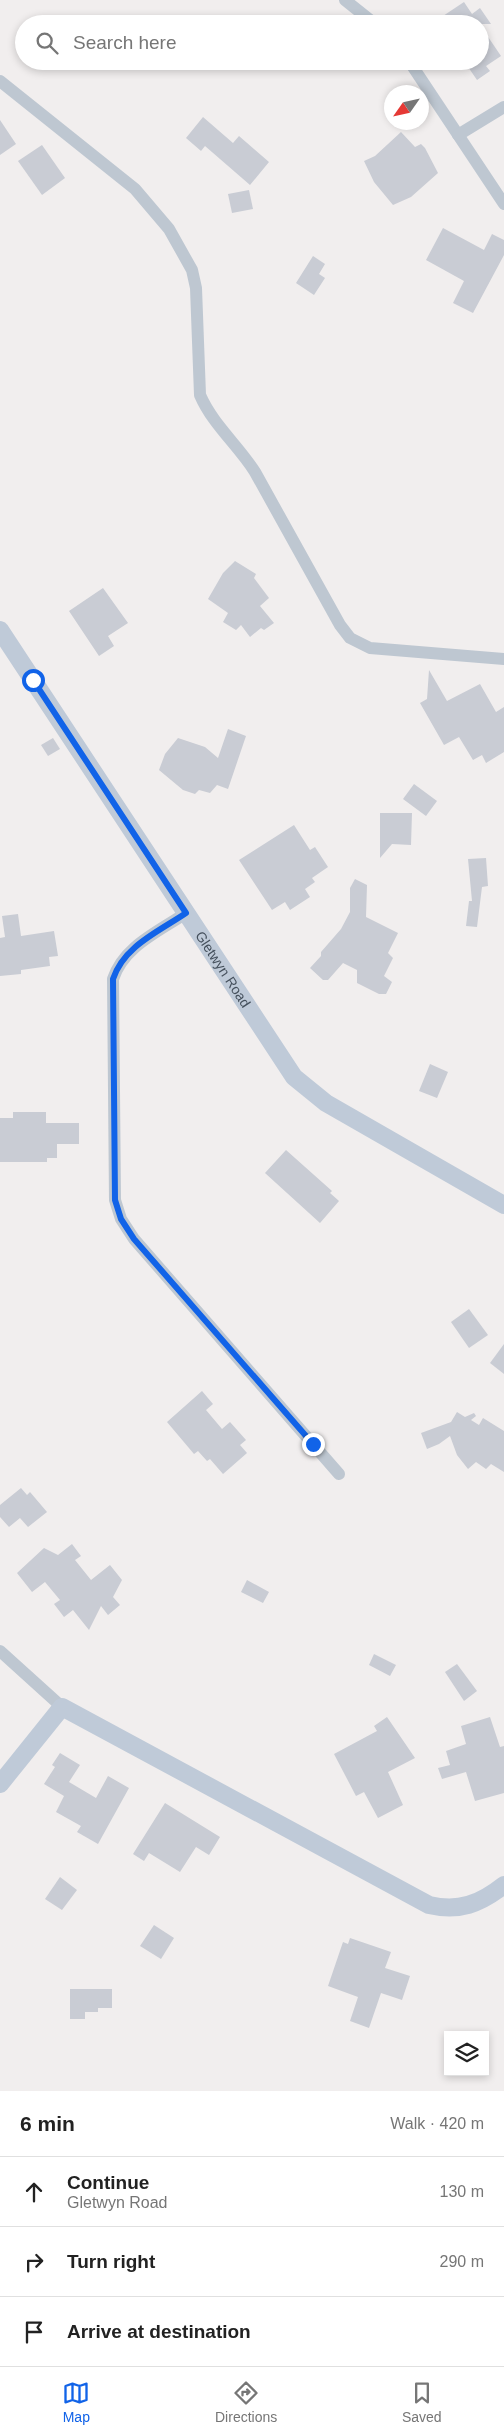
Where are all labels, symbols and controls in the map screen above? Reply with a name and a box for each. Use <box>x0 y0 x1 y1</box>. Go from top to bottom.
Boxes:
search box <box>15 15 489 70</box>
icon: search <box>33 29 61 57</box>
text: Search here <box>73 32 177 53</box>
north arrow <box>384 85 429 130</box>
route start <box>22 669 45 692</box>
street label: Gletwyn Road <box>192 928 254 1010</box>
route end <box>302 1433 325 1456</box>
map controls <box>444 2031 489 2076</box>
button: layers <box>444 2031 489 2076</box>
text: 6 min <box>20 2112 75 2135</box>
text: Walk · 420 m <box>390 2115 484 2132</box>
text: Continue <box>67 2172 149 2193</box>
icon: ahead <box>20 2178 48 2206</box>
text: 130 m <box>440 2183 484 2200</box>
text: Gletwyn Road <box>67 2194 168 2211</box>
icon: right <box>20 2248 48 2276</box>
text: Turn right <box>67 2251 155 2272</box>
text: 290 m <box>440 2253 484 2270</box>
icon: arrive <box>20 2318 48 2346</box>
text: Arrive at destination <box>67 2321 251 2342</box>
tab: Map <box>62 2379 90 2425</box>
tab: Directions <box>215 2379 277 2425</box>
tab: Saved <box>402 2379 442 2425</box>

